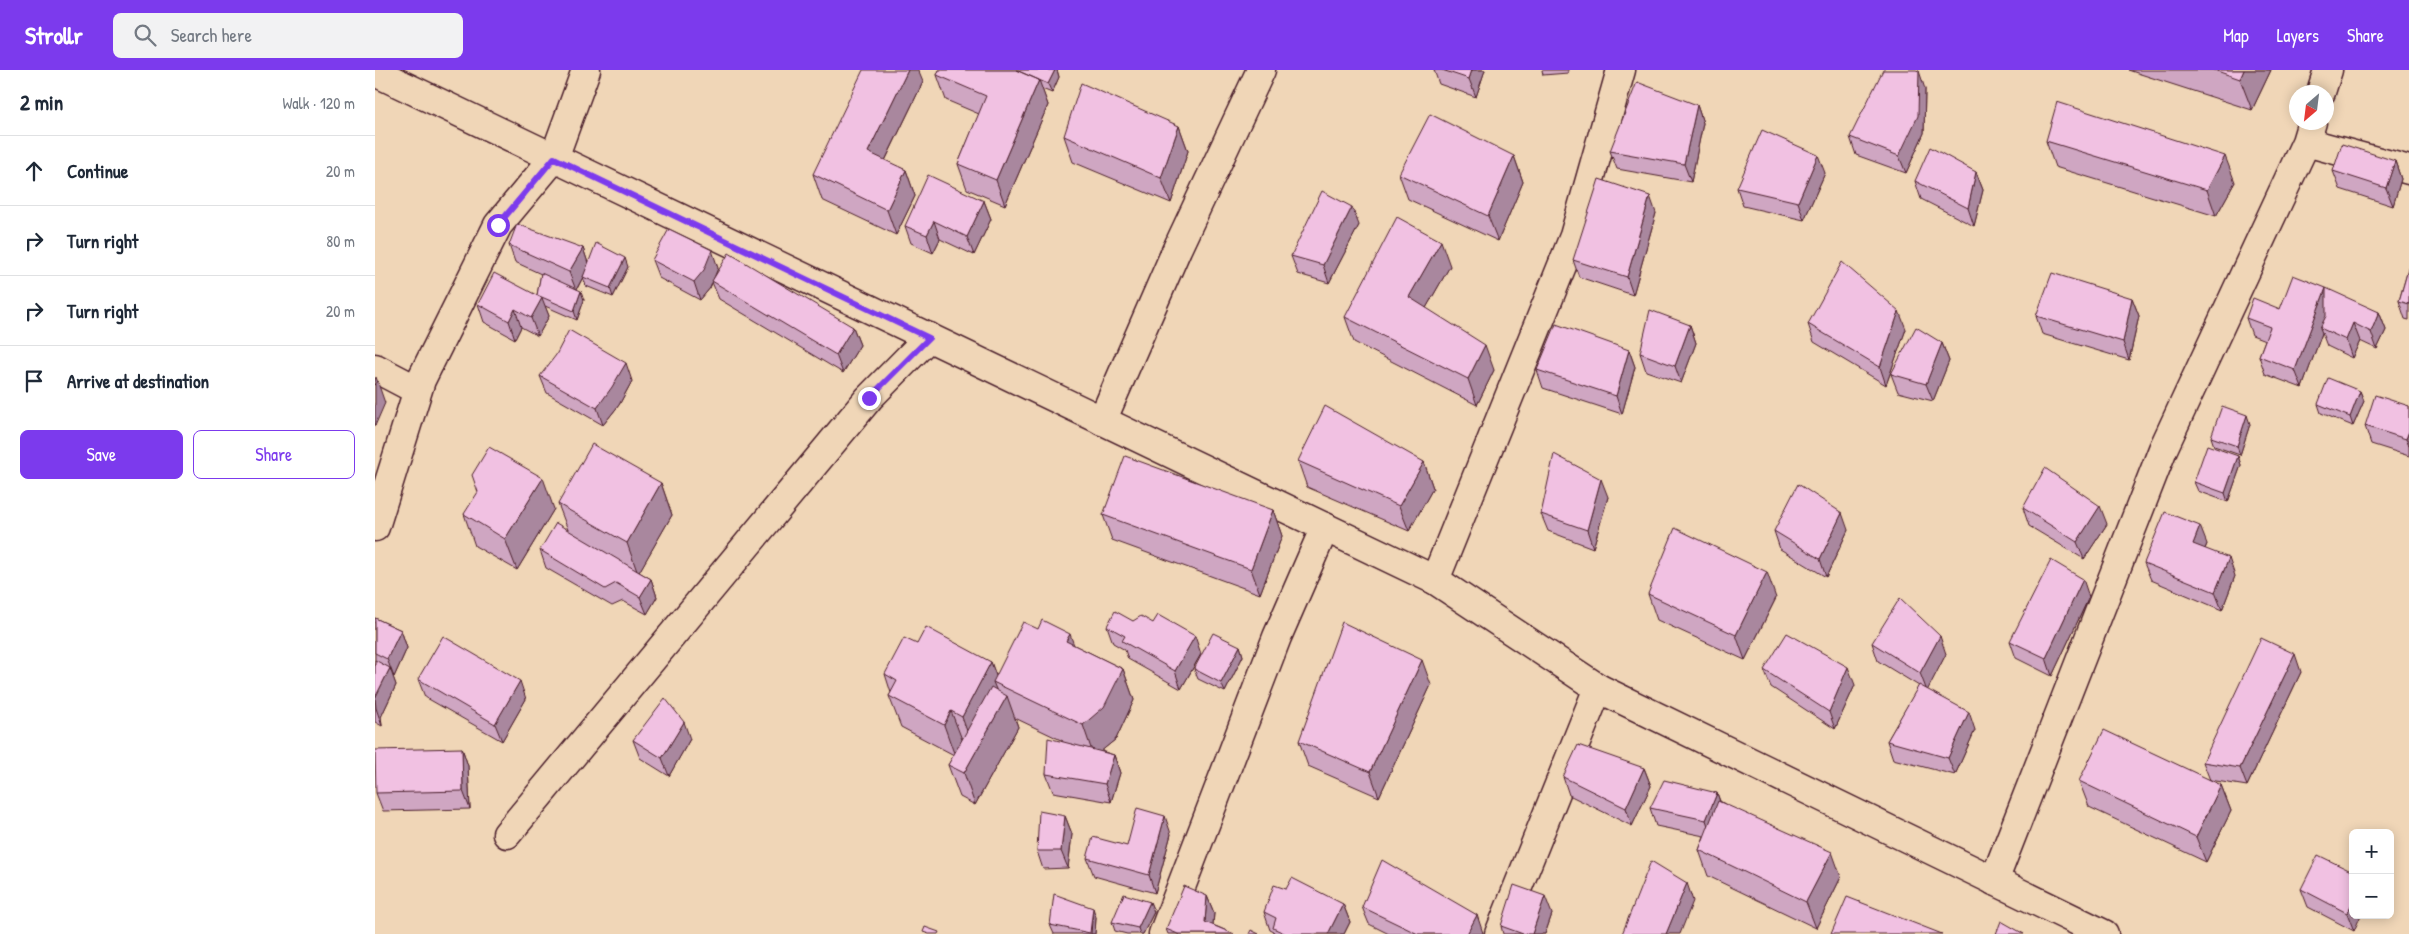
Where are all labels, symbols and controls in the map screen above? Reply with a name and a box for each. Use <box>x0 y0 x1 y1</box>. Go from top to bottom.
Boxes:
search box <box>113 13 463 58</box>
text: Strollr <box>25 19 83 51</box>
icon: search <box>131 21 159 49</box>
text: Search here <box>171 22 252 48</box>
text: Map <box>2223 23 2249 48</box>
text: Layers <box>2277 23 2319 48</box>
text: Share <box>2347 23 2384 48</box>
north arrow <box>2289 85 2334 130</box>
text: 2 min <box>20 88 63 117</box>
text: Walk · 120 m <box>282 92 355 114</box>
icon: ahead <box>20 157 48 185</box>
text: Continue <box>67 158 128 184</box>
text: 20 m <box>326 160 355 182</box>
route start <box>487 214 510 237</box>
icon: right <box>20 227 48 255</box>
text: Turn right <box>67 228 138 254</box>
text: 80 m <box>326 230 355 252</box>
icon: right <box>20 297 48 325</box>
text: Turn right <box>67 298 138 324</box>
text: 20 m <box>326 300 355 322</box>
icon: arrive <box>20 367 48 395</box>
text: Arrive at destination <box>67 368 209 394</box>
route end <box>858 387 881 410</box>
button: Save <box>20 430 183 479</box>
button: Share <box>193 430 355 479</box>
map controls <box>2349 829 2394 919</box>
button: + <box>2349 829 2394 874</box>
button: − <box>2349 874 2394 919</box>

